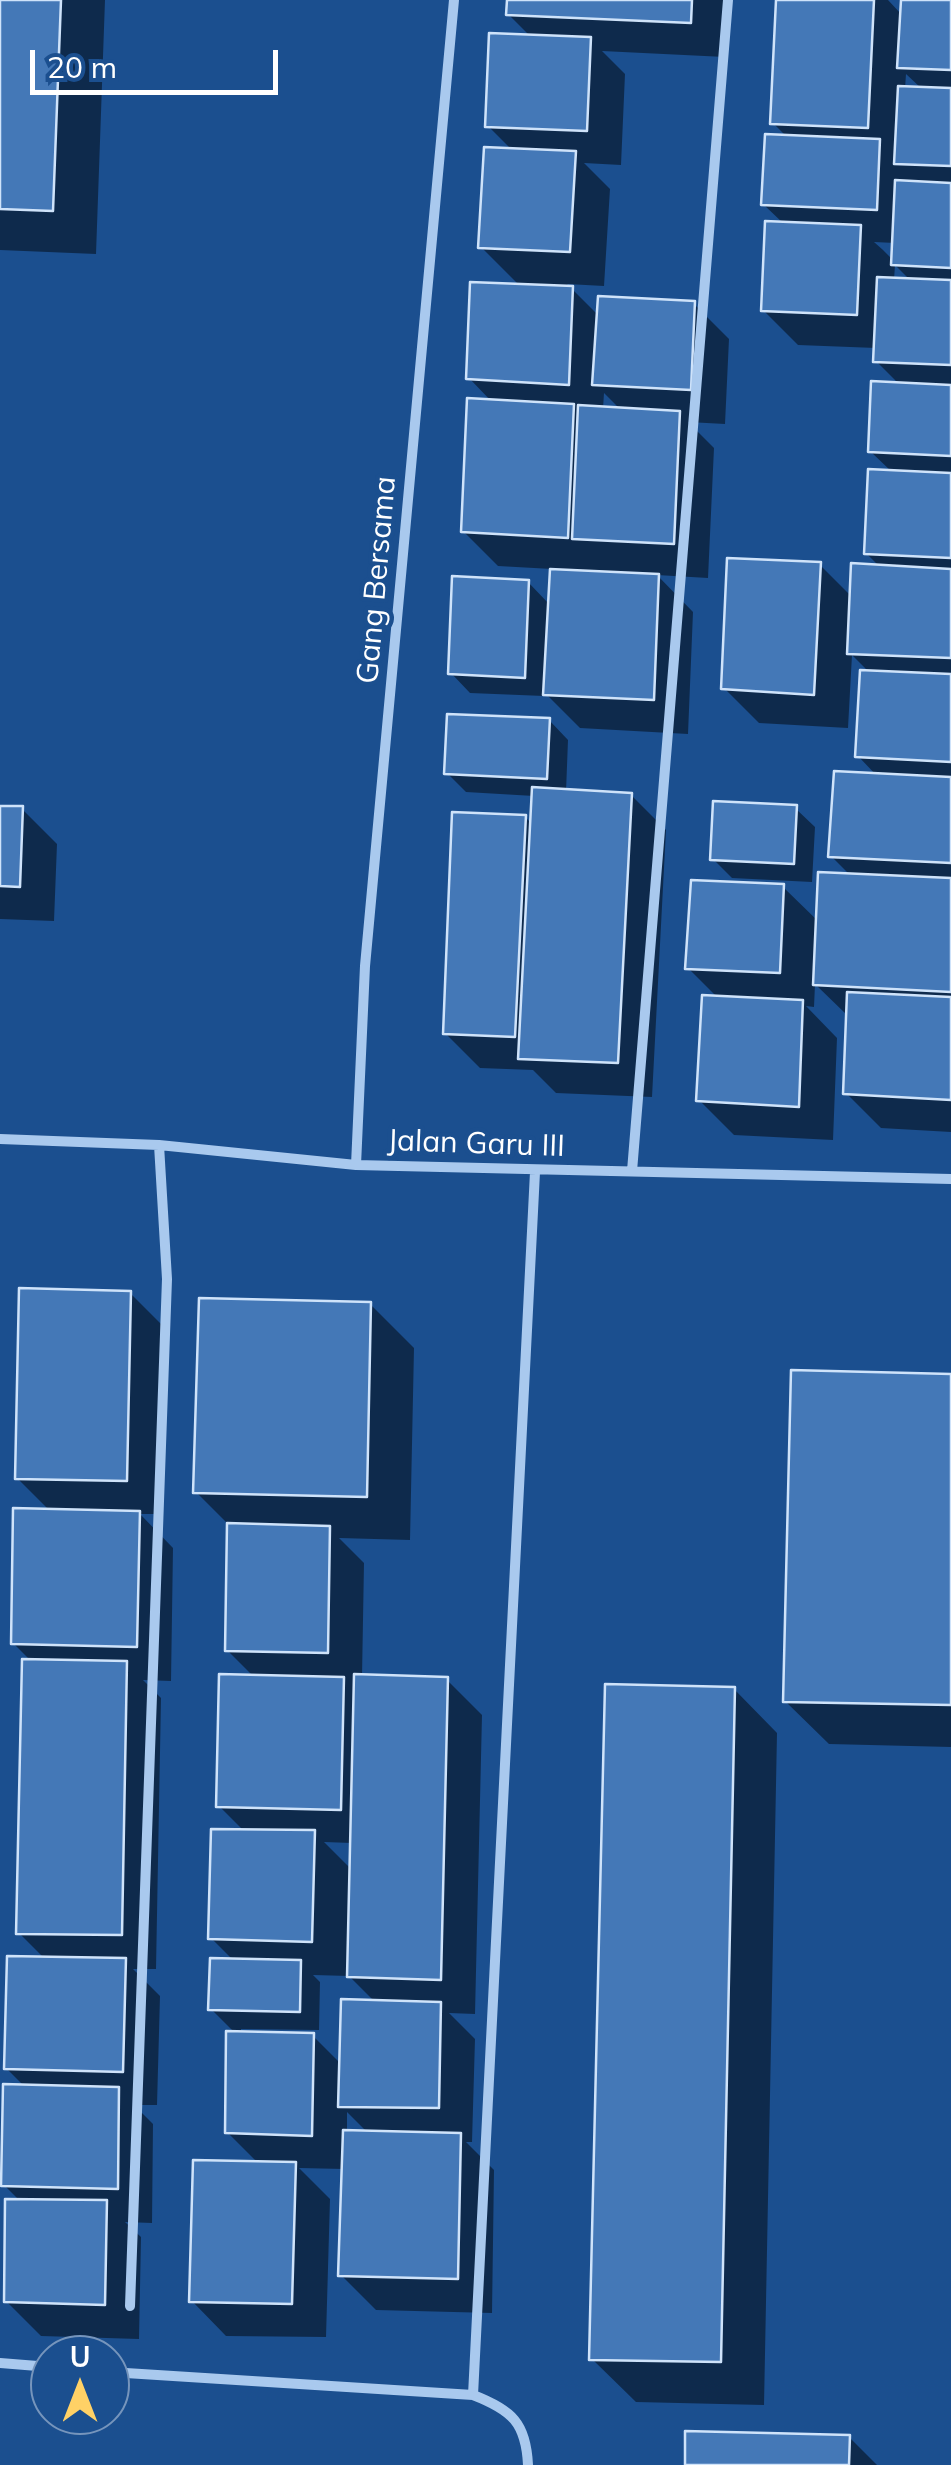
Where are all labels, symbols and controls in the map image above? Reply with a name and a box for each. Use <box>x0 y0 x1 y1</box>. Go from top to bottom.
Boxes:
scale bar <box>35 30 282 92</box>
text: 20 m <box>47 48 117 86</box>
street label: Gang Bersama <box>350 475 404 685</box>
street label: Jalan Garu III <box>387 1123 565 1165</box>
north arrow <box>30 2335 130 2435</box>
text: U <box>70 2339 90 2374</box>

